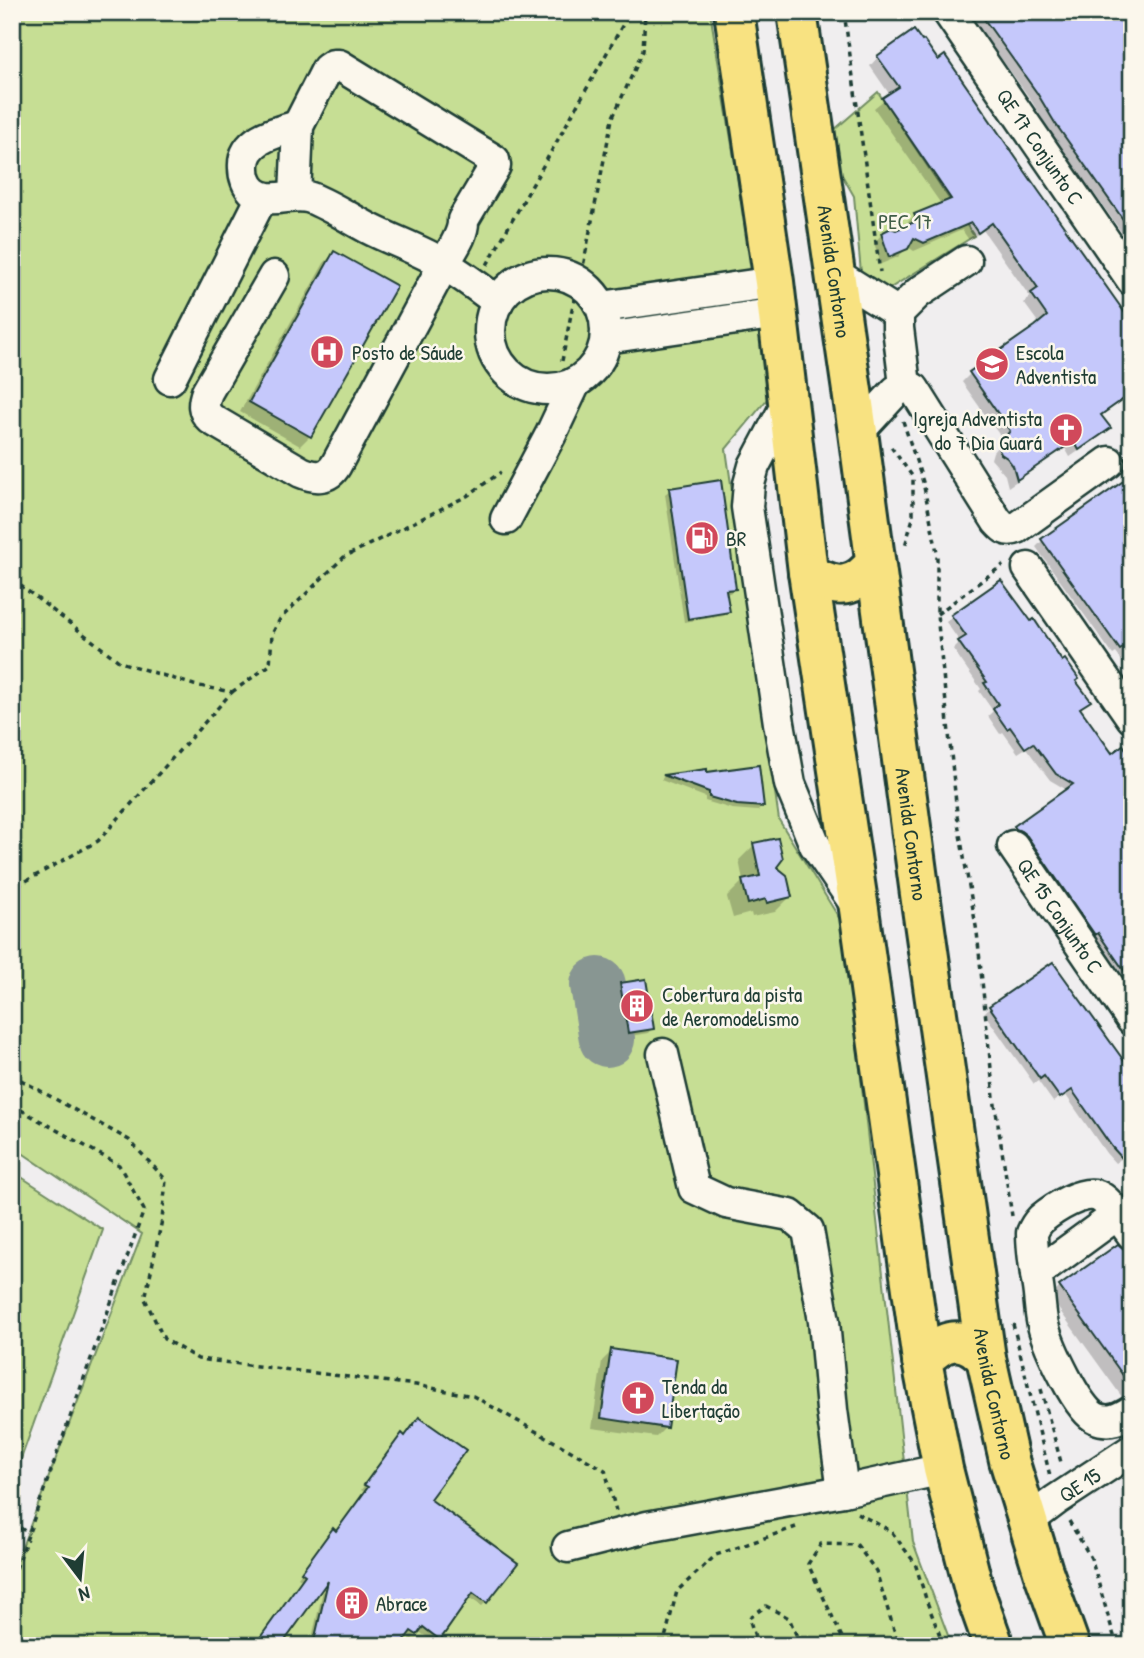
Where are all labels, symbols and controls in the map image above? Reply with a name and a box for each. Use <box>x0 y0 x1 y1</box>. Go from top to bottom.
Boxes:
street label: QE 17 Conjunto C <box>990 82 1090 210</box>
street label: Avenida Contorno <box>811 203 859 340</box>
park label: PEC 17 <box>878 207 932 236</box>
hospital icon: Posto de Sáude <box>308 333 346 371</box>
place label: Posto de Sáude <box>352 338 463 367</box>
place label: Escola Adventista <box>1016 338 1096 391</box>
school or university icon: Escola Adventista <box>973 345 1011 383</box>
place label: Igreja Adventista do 7 Dia Guará <box>913 404 1042 457</box>
church icon: Igreja Adventista do 7 Dia Guará <box>1047 411 1085 449</box>
fuel station icon: BR <box>683 519 721 557</box>
place label: BR <box>726 524 746 553</box>
street label: Avenida Contorno <box>889 766 935 902</box>
street label: QE 15 Conjunto C <box>1011 852 1110 979</box>
place label: Cobertura da pista de Aeromodelismo <box>662 980 802 1033</box>
building icon: Cobertura da pista de Aeromodelismo <box>618 987 656 1025</box>
street label: Avenida Contorno <box>967 1326 1023 1462</box>
place label: Tenda da Libertação <box>662 1372 740 1425</box>
church icon: Tenda da Libertação <box>619 1379 657 1417</box>
street label: QE 15 <box>1053 1460 1106 1509</box>
north arrow <box>46 1542 116 1612</box>
text: N <box>76 1580 93 1608</box>
building icon: Abrace <box>333 1584 371 1622</box>
place label: Abrace <box>376 1589 428 1618</box>

